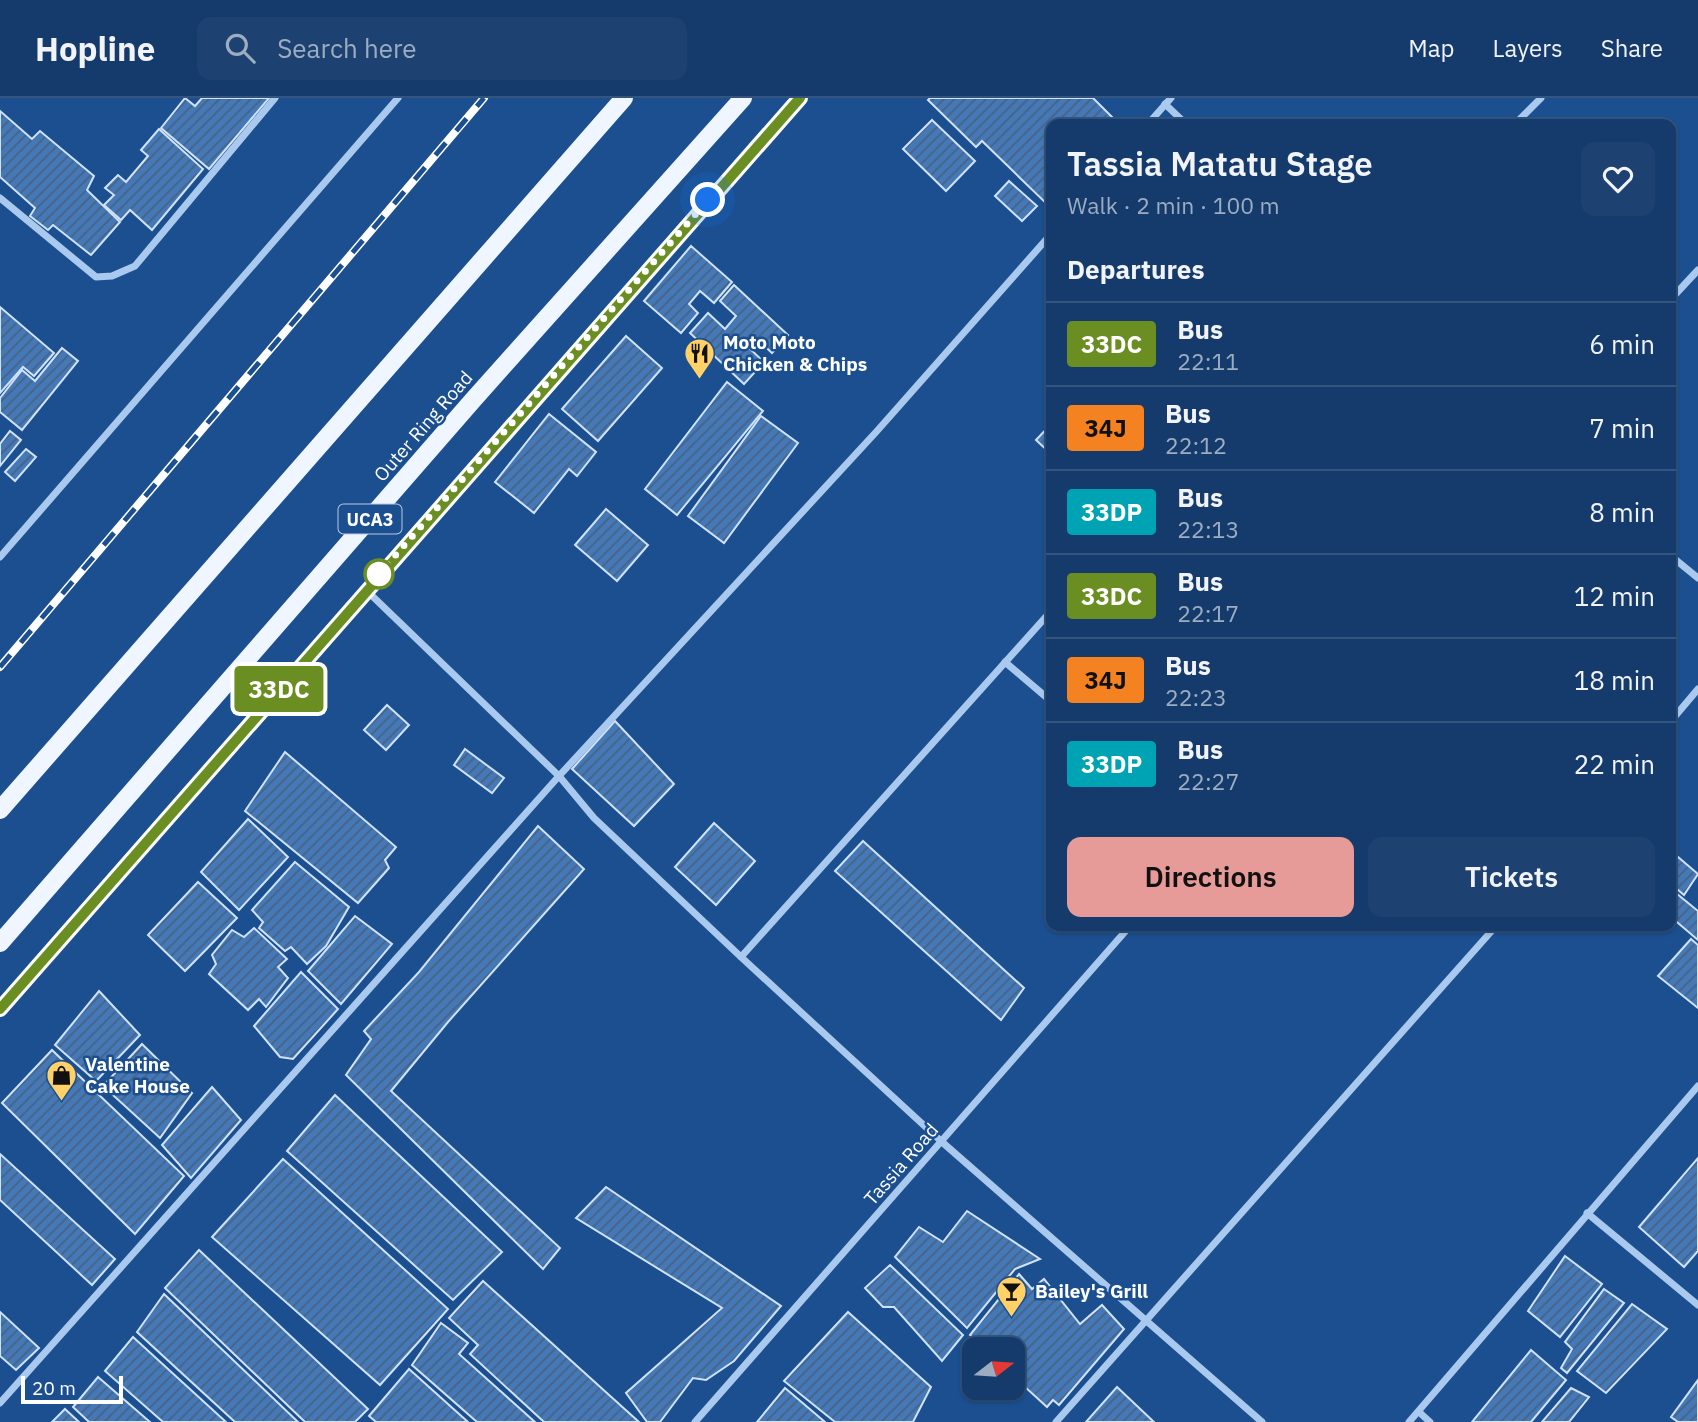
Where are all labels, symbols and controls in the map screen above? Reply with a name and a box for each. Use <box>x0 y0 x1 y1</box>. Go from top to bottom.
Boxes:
search box <box>197 17 687 80</box>
text: Hopline <box>35 27 155 70</box>
icon: search <box>221 29 259 67</box>
text: Search here <box>277 31 417 65</box>
text: Map <box>1408 32 1455 64</box>
text: Layers <box>1493 32 1563 64</box>
text: Share <box>1601 32 1663 64</box>
text: Tassia Matatu Stage <box>1067 142 1373 185</box>
button: heart <box>1581 142 1655 216</box>
your location <box>690 182 725 217</box>
text: Walk · 2 min · 100 m <box>1067 190 1280 220</box>
text: Departures <box>1067 252 1205 286</box>
text: Bus <box>1177 312 1223 346</box>
text: 6 min <box>1589 327 1655 361</box>
text: 33DC <box>1081 328 1142 360</box>
place label: Moto Moto Chicken & Chips <box>723 330 867 376</box>
restaurant icon: Moto Moto Chicken & Chips <box>683 336 717 380</box>
text: 22:11 <box>1177 346 1239 376</box>
street label: Outer Ring Road <box>368 366 478 486</box>
text: Bus <box>1165 396 1211 430</box>
text: 7 min <box>1589 411 1655 445</box>
text: 34J <box>1084 412 1127 444</box>
text: 22:12 <box>1165 430 1227 460</box>
text: Bus <box>1177 480 1223 514</box>
text: 8 min <box>1589 495 1655 529</box>
text: 33DP <box>1081 496 1142 528</box>
road number: UCA3 <box>338 505 402 534</box>
text: 22:13 <box>1177 514 1239 544</box>
unlabelled marker <box>364 559 394 589</box>
text: Bus <box>1177 564 1223 598</box>
text: 12 min <box>1574 579 1655 613</box>
text: 33DC <box>1081 580 1142 612</box>
text: 22:17 <box>1177 598 1239 628</box>
text: Bus <box>1165 648 1211 682</box>
text: 18 min <box>1574 663 1655 697</box>
text: 34J <box>1084 664 1127 696</box>
line badge: 33DC <box>230 666 328 712</box>
text: 33DC <box>248 673 310 705</box>
text: 22:23 <box>1165 682 1227 712</box>
text: Bus <box>1177 732 1223 766</box>
text: 22 min <box>1574 747 1655 781</box>
text: 33DP <box>1081 748 1142 780</box>
text: 22:27 <box>1177 766 1239 796</box>
button: Directions <box>1067 837 1354 917</box>
button: Tickets <box>1368 837 1655 917</box>
place label: Valentine Cake House <box>85 1052 190 1098</box>
shop icon: Valentine Cake House <box>45 1058 79 1102</box>
street label: Tassia Road <box>859 1118 943 1210</box>
bar icon: Bailey's Grill <box>995 1274 1029 1318</box>
place label: Bailey's Grill <box>1035 1279 1148 1303</box>
north arrow <box>962 1337 1026 1400</box>
map controls <box>962 1337 1025 1400</box>
scale bar <box>21 1373 122 1405</box>
text: 20 m <box>32 1376 76 1400</box>

